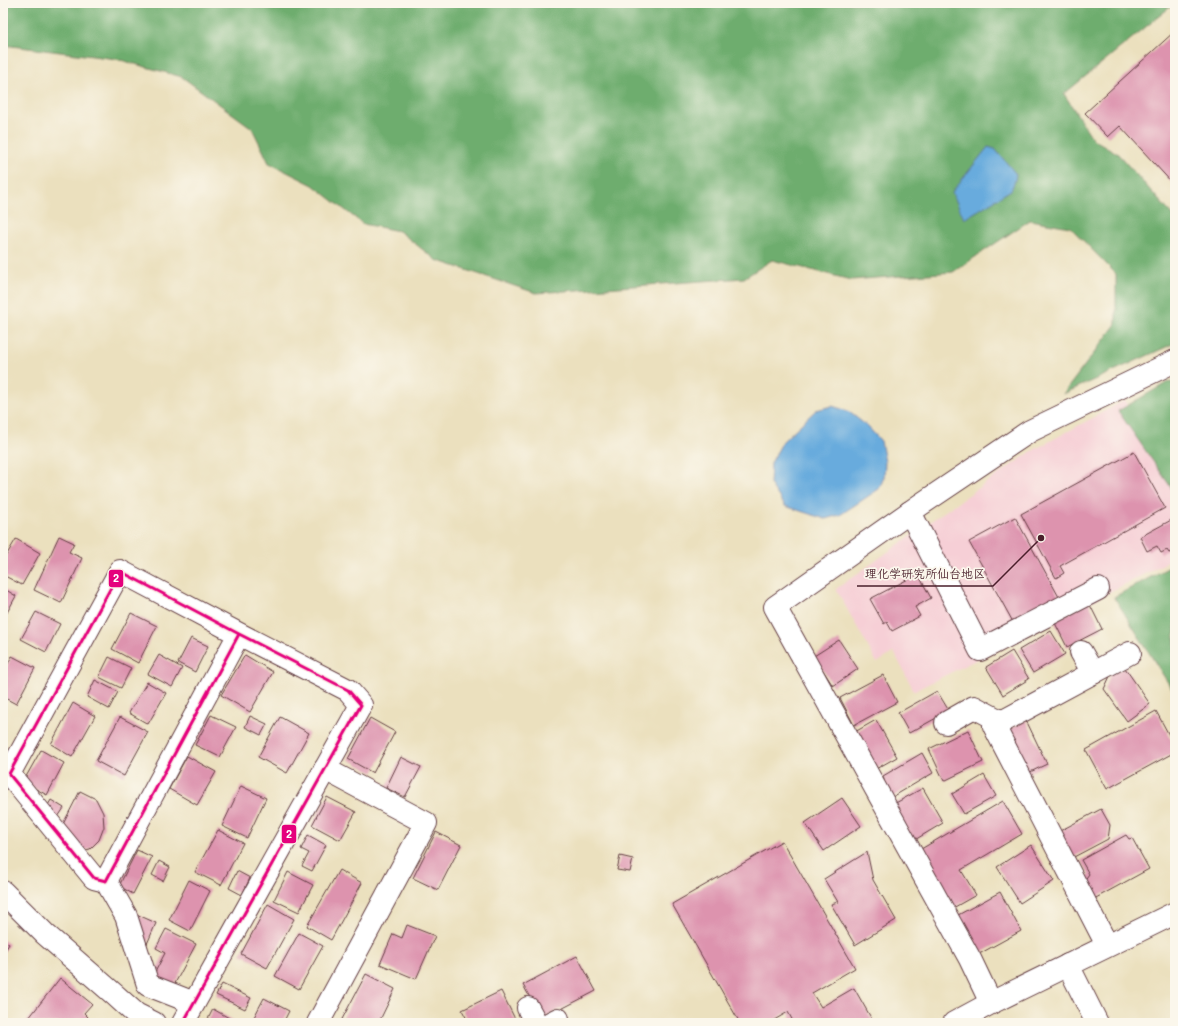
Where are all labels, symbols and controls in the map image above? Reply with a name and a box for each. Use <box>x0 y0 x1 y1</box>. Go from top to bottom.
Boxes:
callout: 理化学研究所仙台地区 <box>857 562 993 586</box>
text: 理化学研究所仙台地区 <box>865 565 985 581</box>
line badge: 2 <box>108 569 124 588</box>
text: 2 <box>113 570 119 585</box>
line badge: 2 <box>281 824 297 844</box>
text: 2 <box>286 826 292 841</box>

